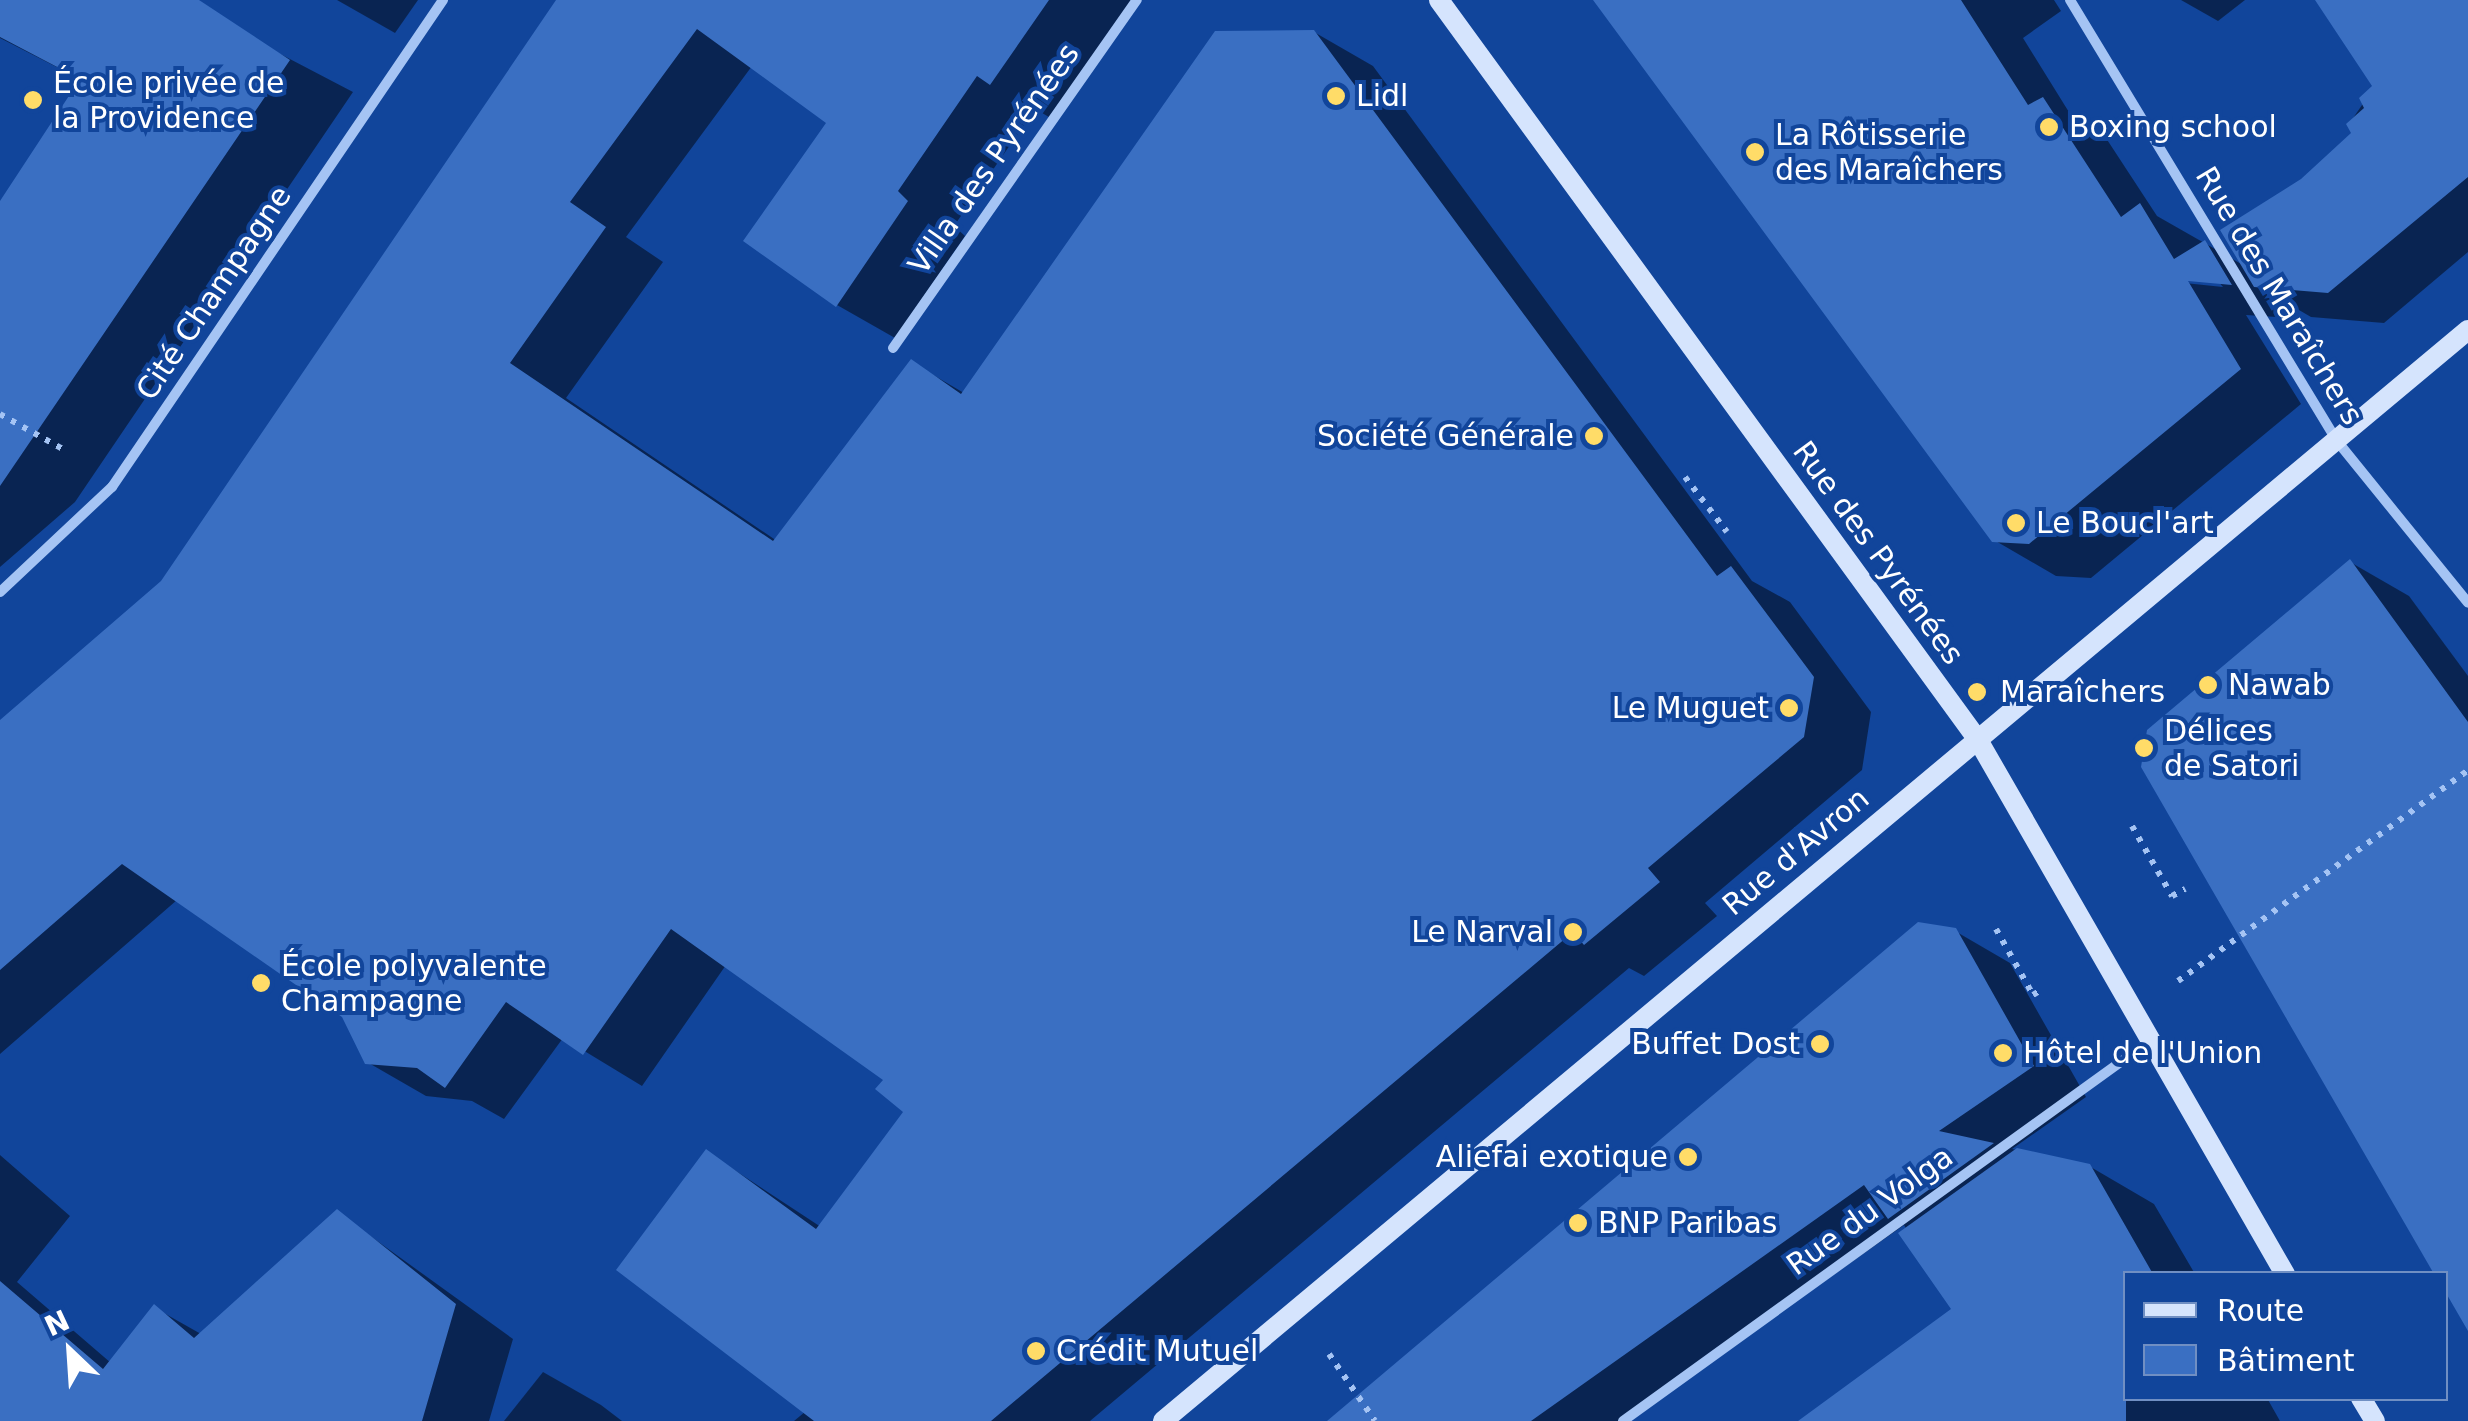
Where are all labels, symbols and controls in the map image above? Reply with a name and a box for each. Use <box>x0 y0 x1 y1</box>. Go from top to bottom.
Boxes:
street label: Villa des Pyrénées <box>901 37 1087 281</box>
place label: École privée de la Providence <box>53 65 285 136</box>
place label: Lidl <box>1356 78 1408 114</box>
marker: Lidl <box>1325 85 1347 107</box>
marker: École privée de la Providence <box>22 89 44 111</box>
place label: Boxing school <box>2069 109 2277 145</box>
marker: Boxing school <box>2038 116 2060 138</box>
place label: La Rôtisserie des Maraîchers <box>1775 117 2003 188</box>
marker: La Rôtisserie des Maraîchers <box>1744 141 1766 163</box>
street label: Rue des Maraîchers <box>2188 161 2370 431</box>
street label: Cité Champagne <box>129 179 299 407</box>
place label: Société Générale <box>1317 418 1574 454</box>
marker: Société Générale <box>1583 425 1605 447</box>
street label: Rue des Pyrénées <box>1785 435 1971 671</box>
place label: Le Boucl'art <box>2036 505 2214 541</box>
marker: Le Boucl'art <box>2005 512 2027 534</box>
place label: Nawab <box>2228 667 2331 703</box>
place label: Maraîchers <box>2000 674 2165 710</box>
marker: Nawab <box>2197 674 2219 696</box>
marker: Maraîchers <box>1964 679 1990 705</box>
place label: Le Muguet <box>1612 690 1769 726</box>
marker: Le Muguet <box>1778 697 1800 719</box>
place label: Délices de Satori <box>2164 713 2299 784</box>
marker: Délices de Satori <box>2133 737 2155 759</box>
street label: Rue d'Avron <box>1716 781 1876 923</box>
place label: Le Narval <box>1411 914 1553 950</box>
marker: Le Narval <box>1562 921 1584 943</box>
place label: École polyvalente Champagne <box>281 948 547 1018</box>
marker: École polyvalente Champagne <box>250 972 272 994</box>
place label: Buffet Dost <box>1631 1026 1800 1062</box>
marker: Buffet Dost <box>1809 1033 1831 1055</box>
place label: Hôtel de l'Union <box>2023 1035 2262 1071</box>
marker: Hôtel de l'Union <box>1992 1042 2014 1064</box>
place label: Aliefai exotique <box>1436 1139 1668 1175</box>
street label: Rue du Volga <box>1780 1139 1960 1283</box>
marker: Aliefai exotique <box>1677 1146 1699 1168</box>
place label: BNP Paribas <box>1598 1205 1778 1241</box>
marker: BNP Paribas <box>1567 1212 1589 1234</box>
legend <box>2123 1271 2448 1401</box>
text: Route <box>2217 1293 2304 1328</box>
north arrow <box>20 1301 120 1401</box>
text: N <box>40 1303 75 1343</box>
place label: Crédit Mutuel <box>1056 1333 1258 1369</box>
marker: Crédit Mutuel <box>1025 1340 1047 1362</box>
text: Bâtiment <box>2217 1343 2355 1378</box>

